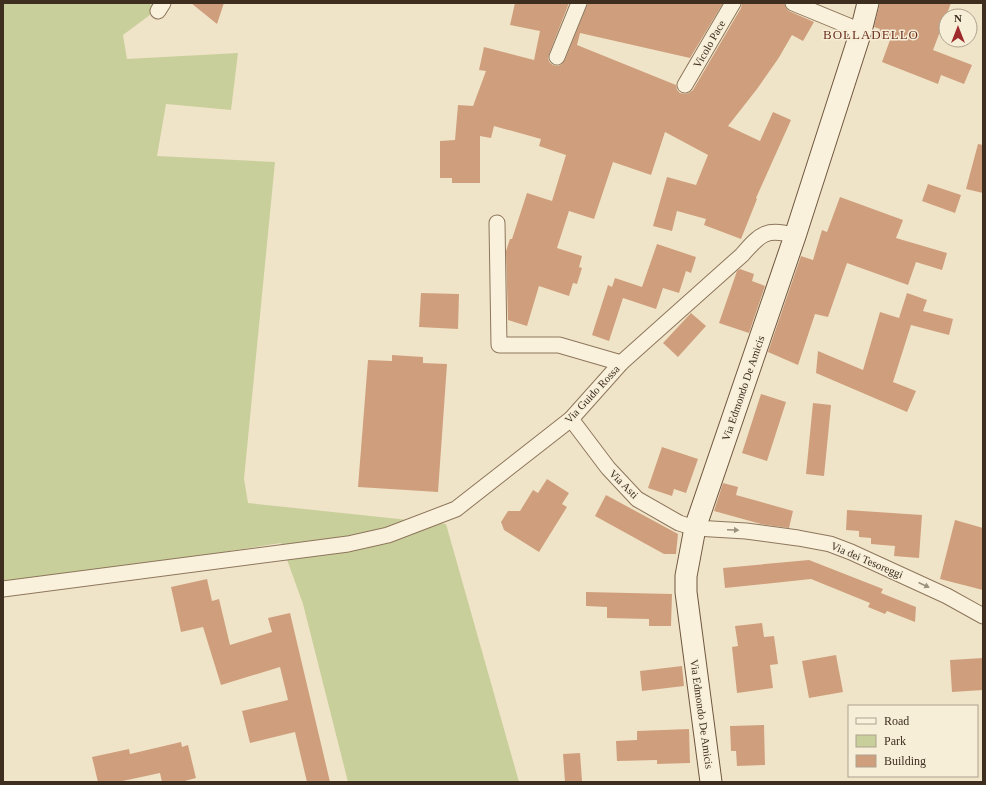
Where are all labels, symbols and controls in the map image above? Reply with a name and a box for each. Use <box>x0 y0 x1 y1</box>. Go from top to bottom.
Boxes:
north arrow <box>938 8 978 48</box>
text: N <box>954 12 962 24</box>
street label: Vicolo Pace <box>691 18 727 70</box>
district label: BOLLADELLO <box>823 27 919 42</box>
street label: Via Edmondo De Amicis <box>719 334 767 442</box>
street label: Via Guido Rossa <box>562 363 622 425</box>
street label: Via Asti <box>607 467 641 501</box>
one-way arrow <box>727 527 739 534</box>
street label: Via dei Tesoreggi <box>829 539 905 581</box>
one-way arrow <box>918 582 929 588</box>
street label: Via Edmondo De Amicis <box>688 659 716 769</box>
legend <box>848 705 978 777</box>
text: Road <box>884 714 909 728</box>
text: Park <box>884 734 906 748</box>
text: Building <box>884 754 926 768</box>

